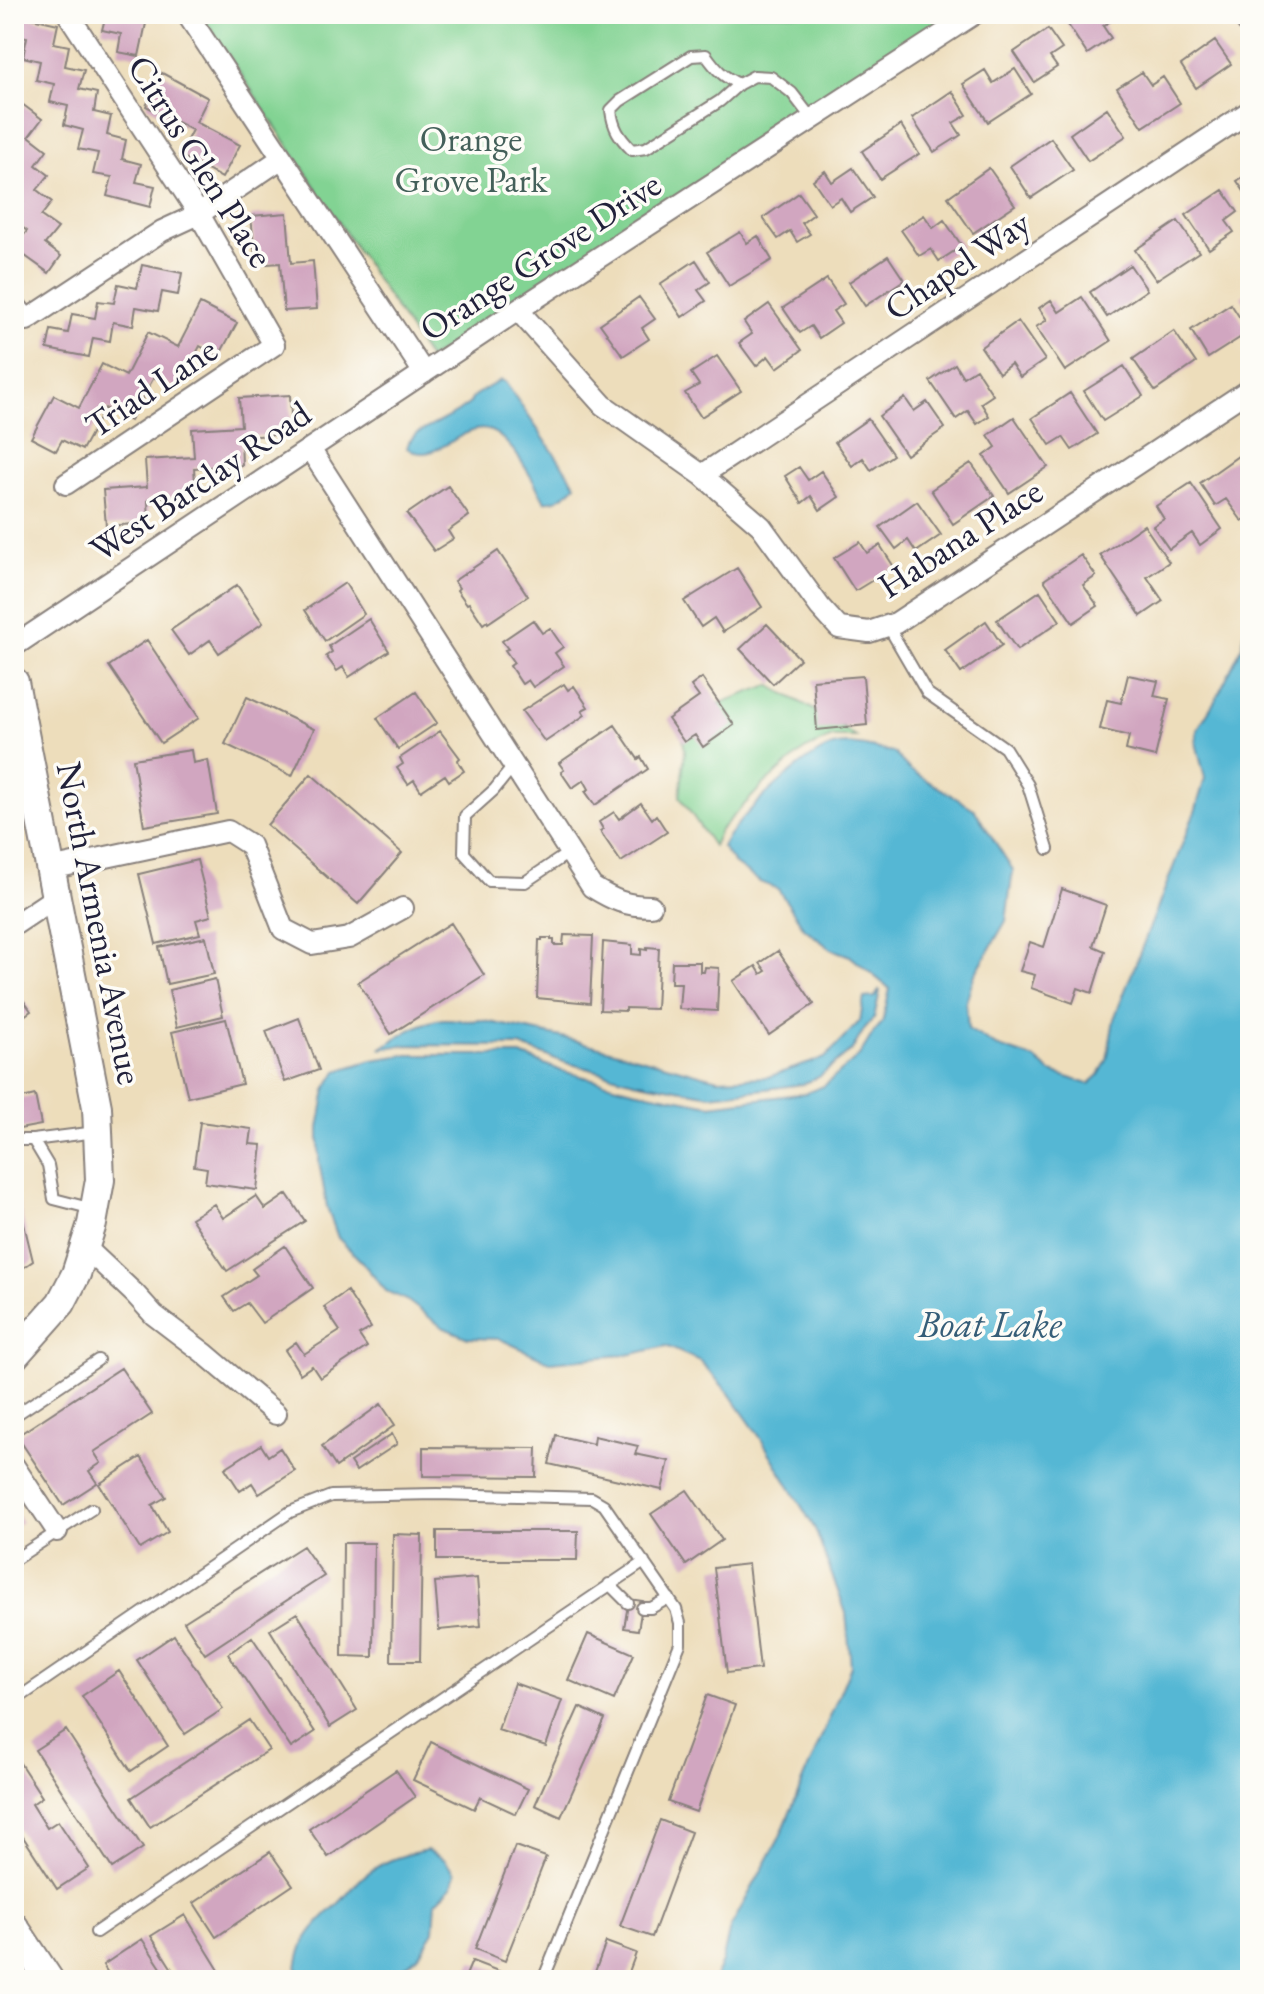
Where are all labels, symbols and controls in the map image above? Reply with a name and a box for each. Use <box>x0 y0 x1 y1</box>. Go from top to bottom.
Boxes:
street label: Citrus Glen Place <box>117 46 285 276</box>
park label: Orange Grove Park <box>394 115 549 203</box>
street label: Orange Grove Drive <box>410 160 670 352</box>
street label: Chapel Way <box>875 199 1039 331</box>
street label: Triad Lane <box>76 326 226 448</box>
street label: West Barclay Road <box>80 389 320 572</box>
street label: Habana Place <box>869 467 1051 609</box>
street label: North Armenia Avenue <box>46 758 154 1088</box>
water label: Boat Lake <box>917 1299 1063 1348</box>

